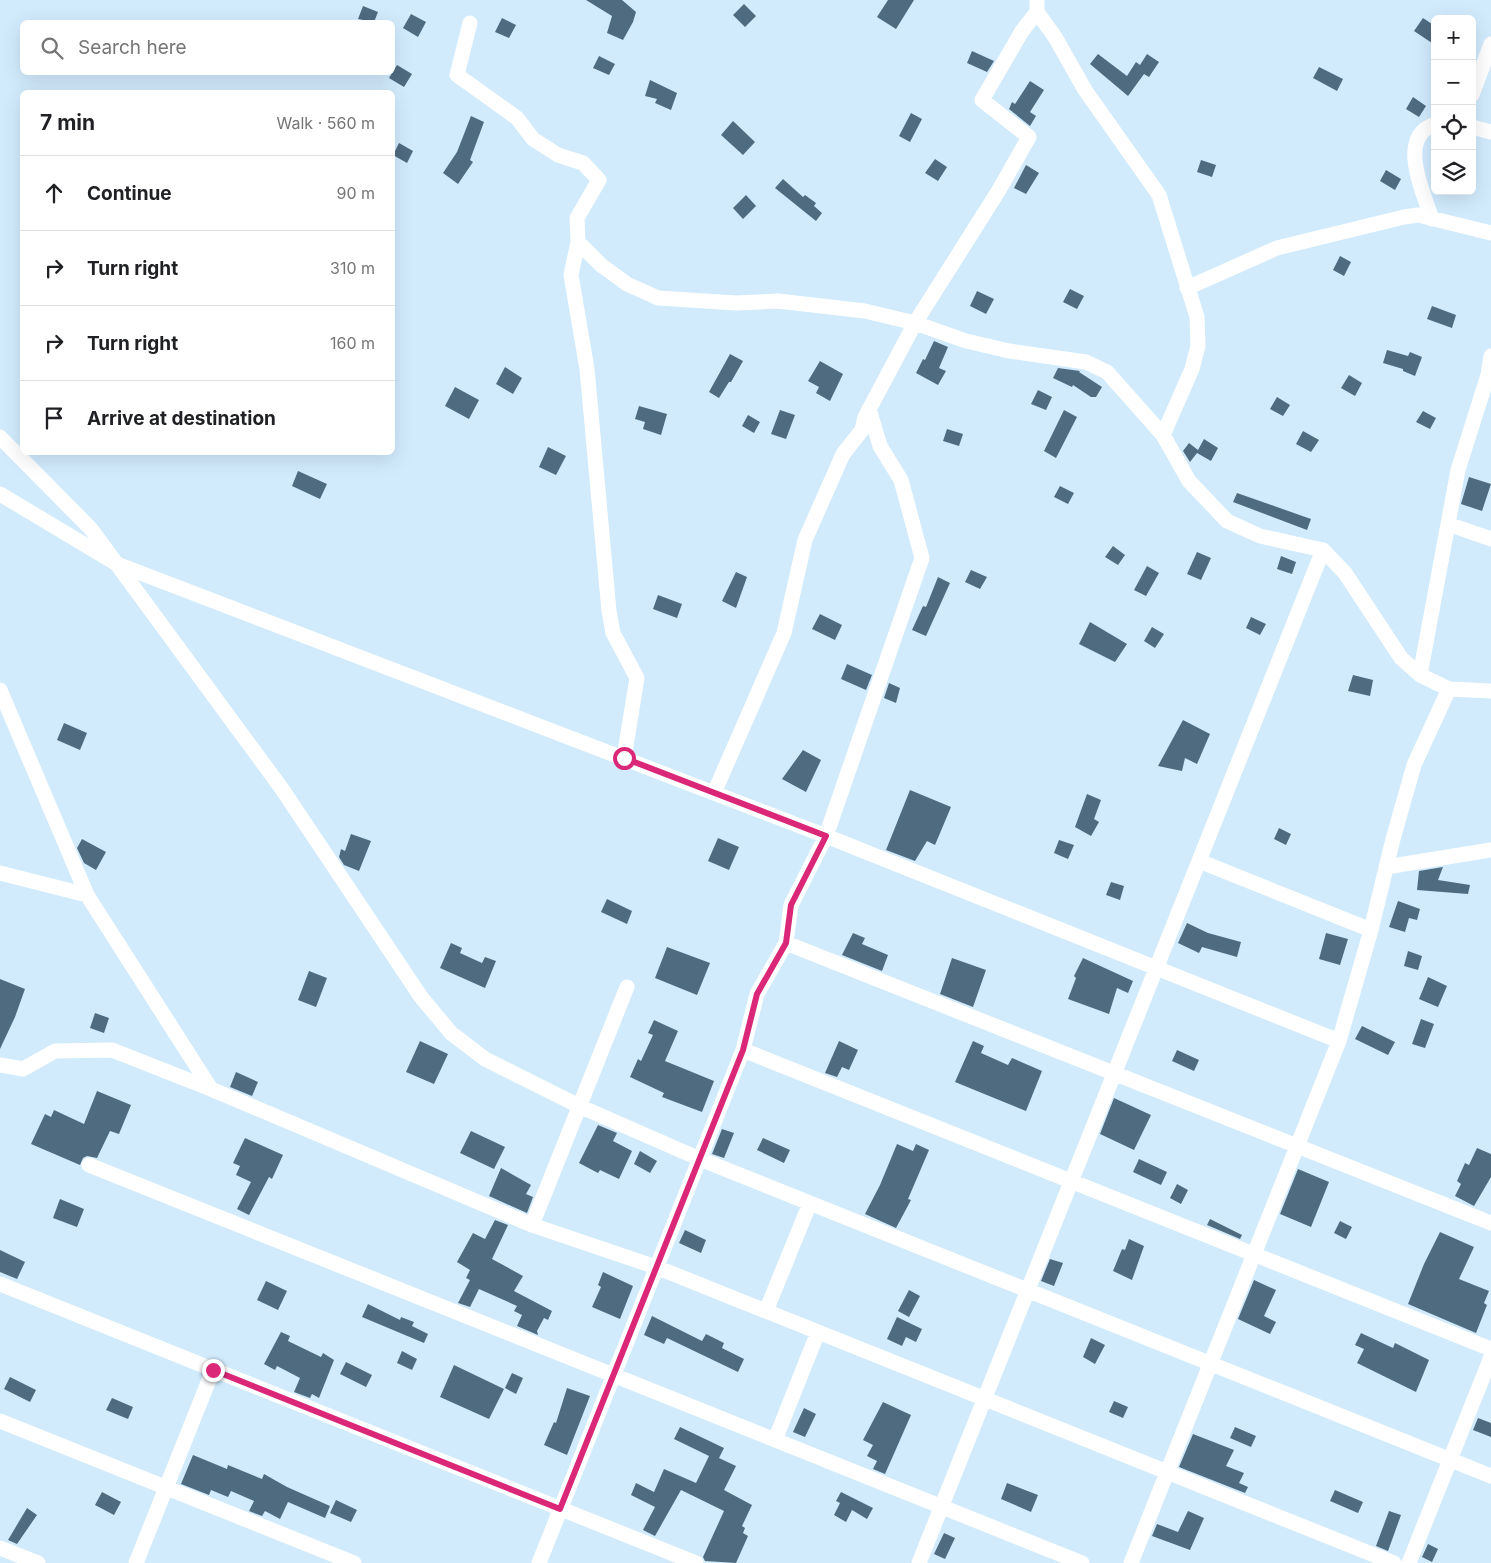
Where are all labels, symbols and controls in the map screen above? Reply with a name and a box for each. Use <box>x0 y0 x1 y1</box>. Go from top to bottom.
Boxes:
map controls <box>1431 15 1476 195</box>
button: + <box>1431 15 1476 60</box>
search box <box>20 20 395 75</box>
icon: search <box>38 34 66 62</box>
text: Search here <box>78 36 187 59</box>
button: − <box>1431 60 1476 105</box>
button: locate <box>1431 105 1476 150</box>
text: 7 min <box>40 110 95 135</box>
text: Walk · 560 m <box>277 113 375 133</box>
button: layers <box>1431 150 1476 195</box>
icon: ahead <box>40 179 68 207</box>
text: Continue <box>87 182 172 205</box>
text: 90 m <box>336 183 375 203</box>
icon: right <box>40 254 68 282</box>
text: Turn right <box>87 257 178 280</box>
text: 310 m <box>330 258 375 278</box>
icon: right <box>40 329 68 357</box>
text: Turn right <box>87 332 178 355</box>
text: 160 m <box>330 333 375 353</box>
icon: arrive <box>40 404 68 432</box>
text: Arrive at destination <box>87 407 276 430</box>
route start <box>613 747 636 770</box>
route end <box>202 1359 225 1382</box>

